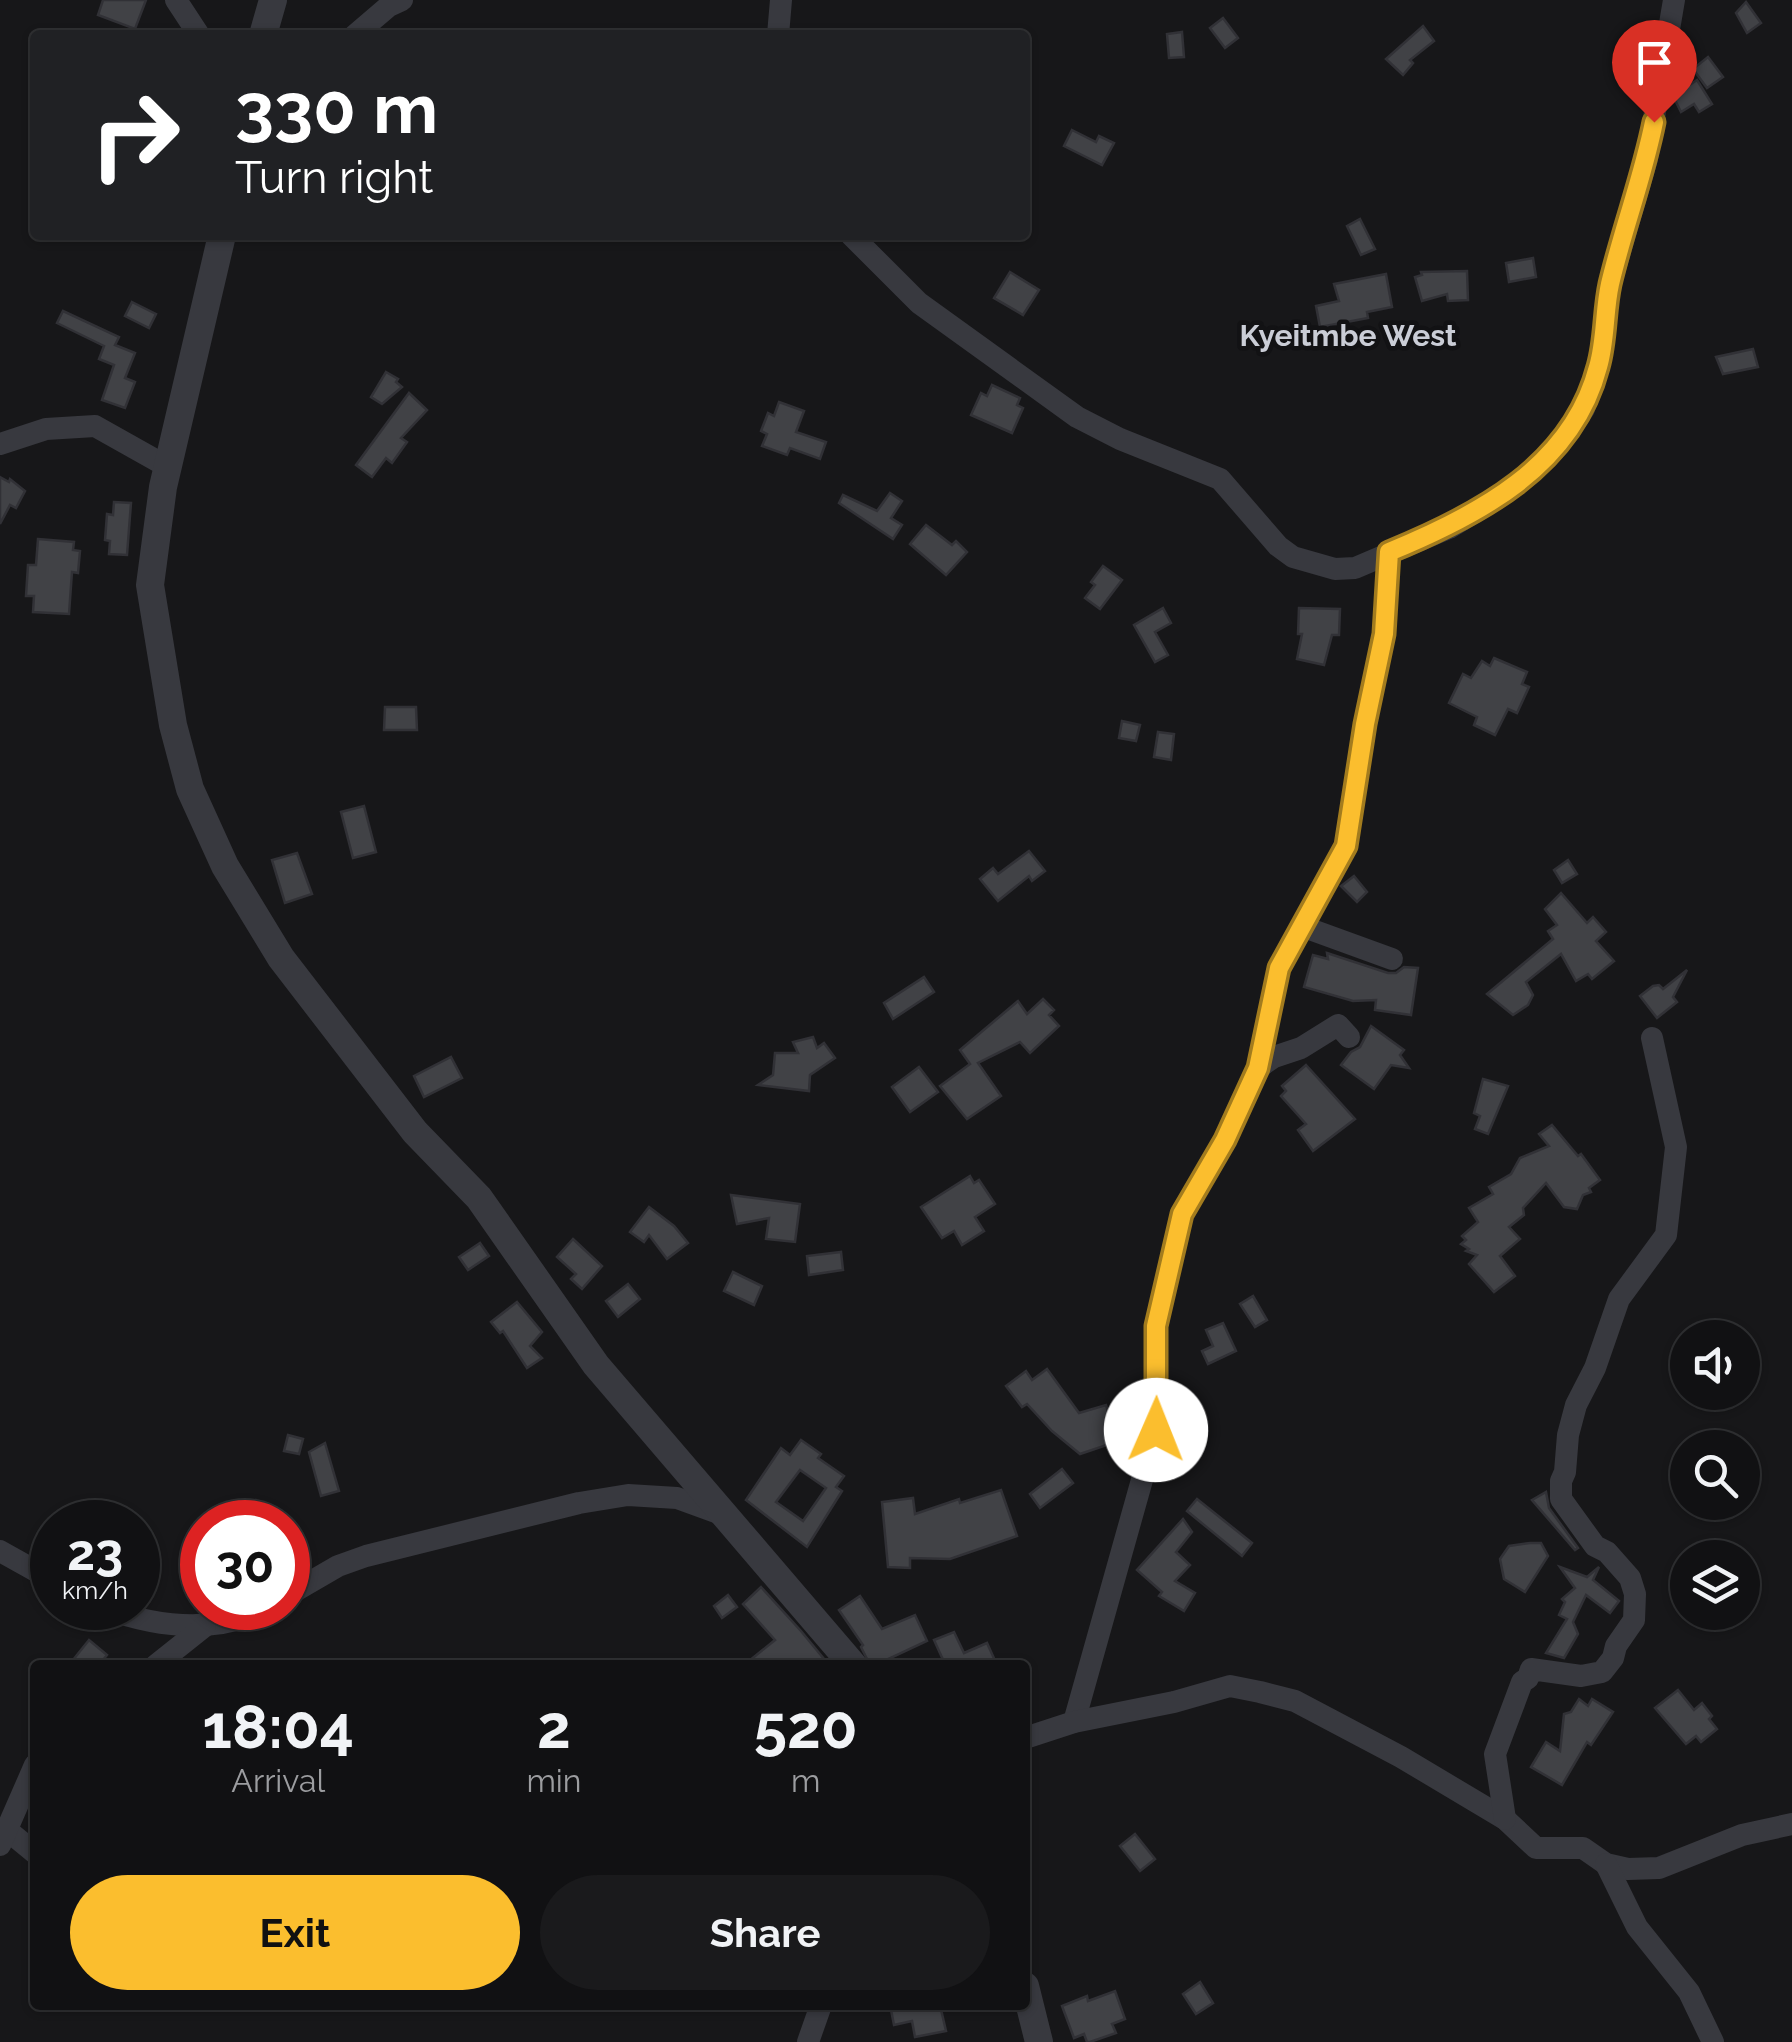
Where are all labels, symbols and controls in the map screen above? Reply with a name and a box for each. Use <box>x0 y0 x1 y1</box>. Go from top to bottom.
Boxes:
pin <box>1612 20 1697 123</box>
icon: arrive <box>1627 35 1682 90</box>
text: 330 m <box>235 67 438 149</box>
icon: right <box>70 70 200 200</box>
text: Turn right <box>235 151 433 204</box>
district label: Kyeitmbe West <box>1240 318 1457 353</box>
map controls <box>1670 1320 1760 1630</box>
button: sound <box>1670 1320 1760 1410</box>
position arrow <box>1104 1378 1208 1482</box>
button: search <box>1670 1430 1760 1520</box>
speed limit sign: 30 <box>180 1500 310 1630</box>
text: 23 <box>67 1523 123 1582</box>
button: layers <box>1670 1540 1760 1630</box>
text: km/h <box>62 1575 128 1605</box>
text: 18:04 <box>202 1692 354 1762</box>
text: 2 <box>537 1692 571 1762</box>
text: 520 <box>754 1692 858 1762</box>
text: Arrival <box>231 1762 325 1799</box>
text: min <box>526 1762 581 1799</box>
text: m <box>791 1762 820 1799</box>
button: Exit <box>70 1875 520 1990</box>
button: Share <box>540 1875 990 1990</box>

